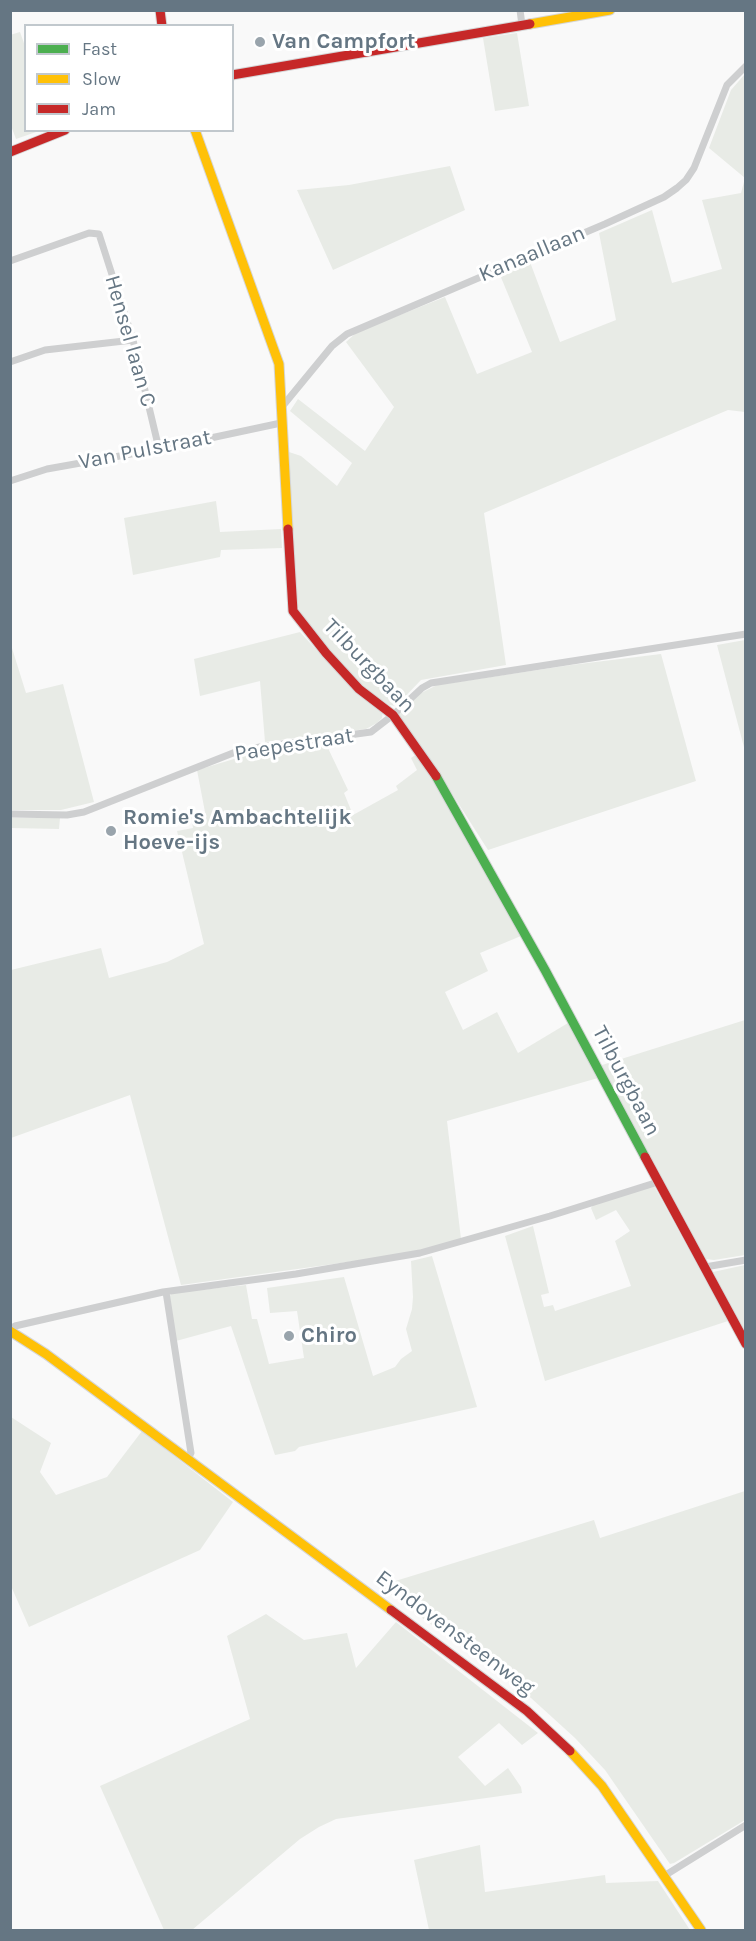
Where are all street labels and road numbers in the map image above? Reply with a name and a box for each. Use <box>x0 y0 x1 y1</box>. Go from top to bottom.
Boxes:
street label: Kanaallaan <box>475 220 589 288</box>
street label: Hensel laan C <box>99 272 161 410</box>
street label: Van Pulstraat <box>77 424 213 476</box>
street label: Tilburgbaan <box>318 613 420 719</box>
street label: Paepestraat <box>233 723 355 767</box>
street label: Tilburgbaan <box>586 1022 666 1140</box>
street label: Eyndovensteenweg <box>370 1565 540 1701</box>

